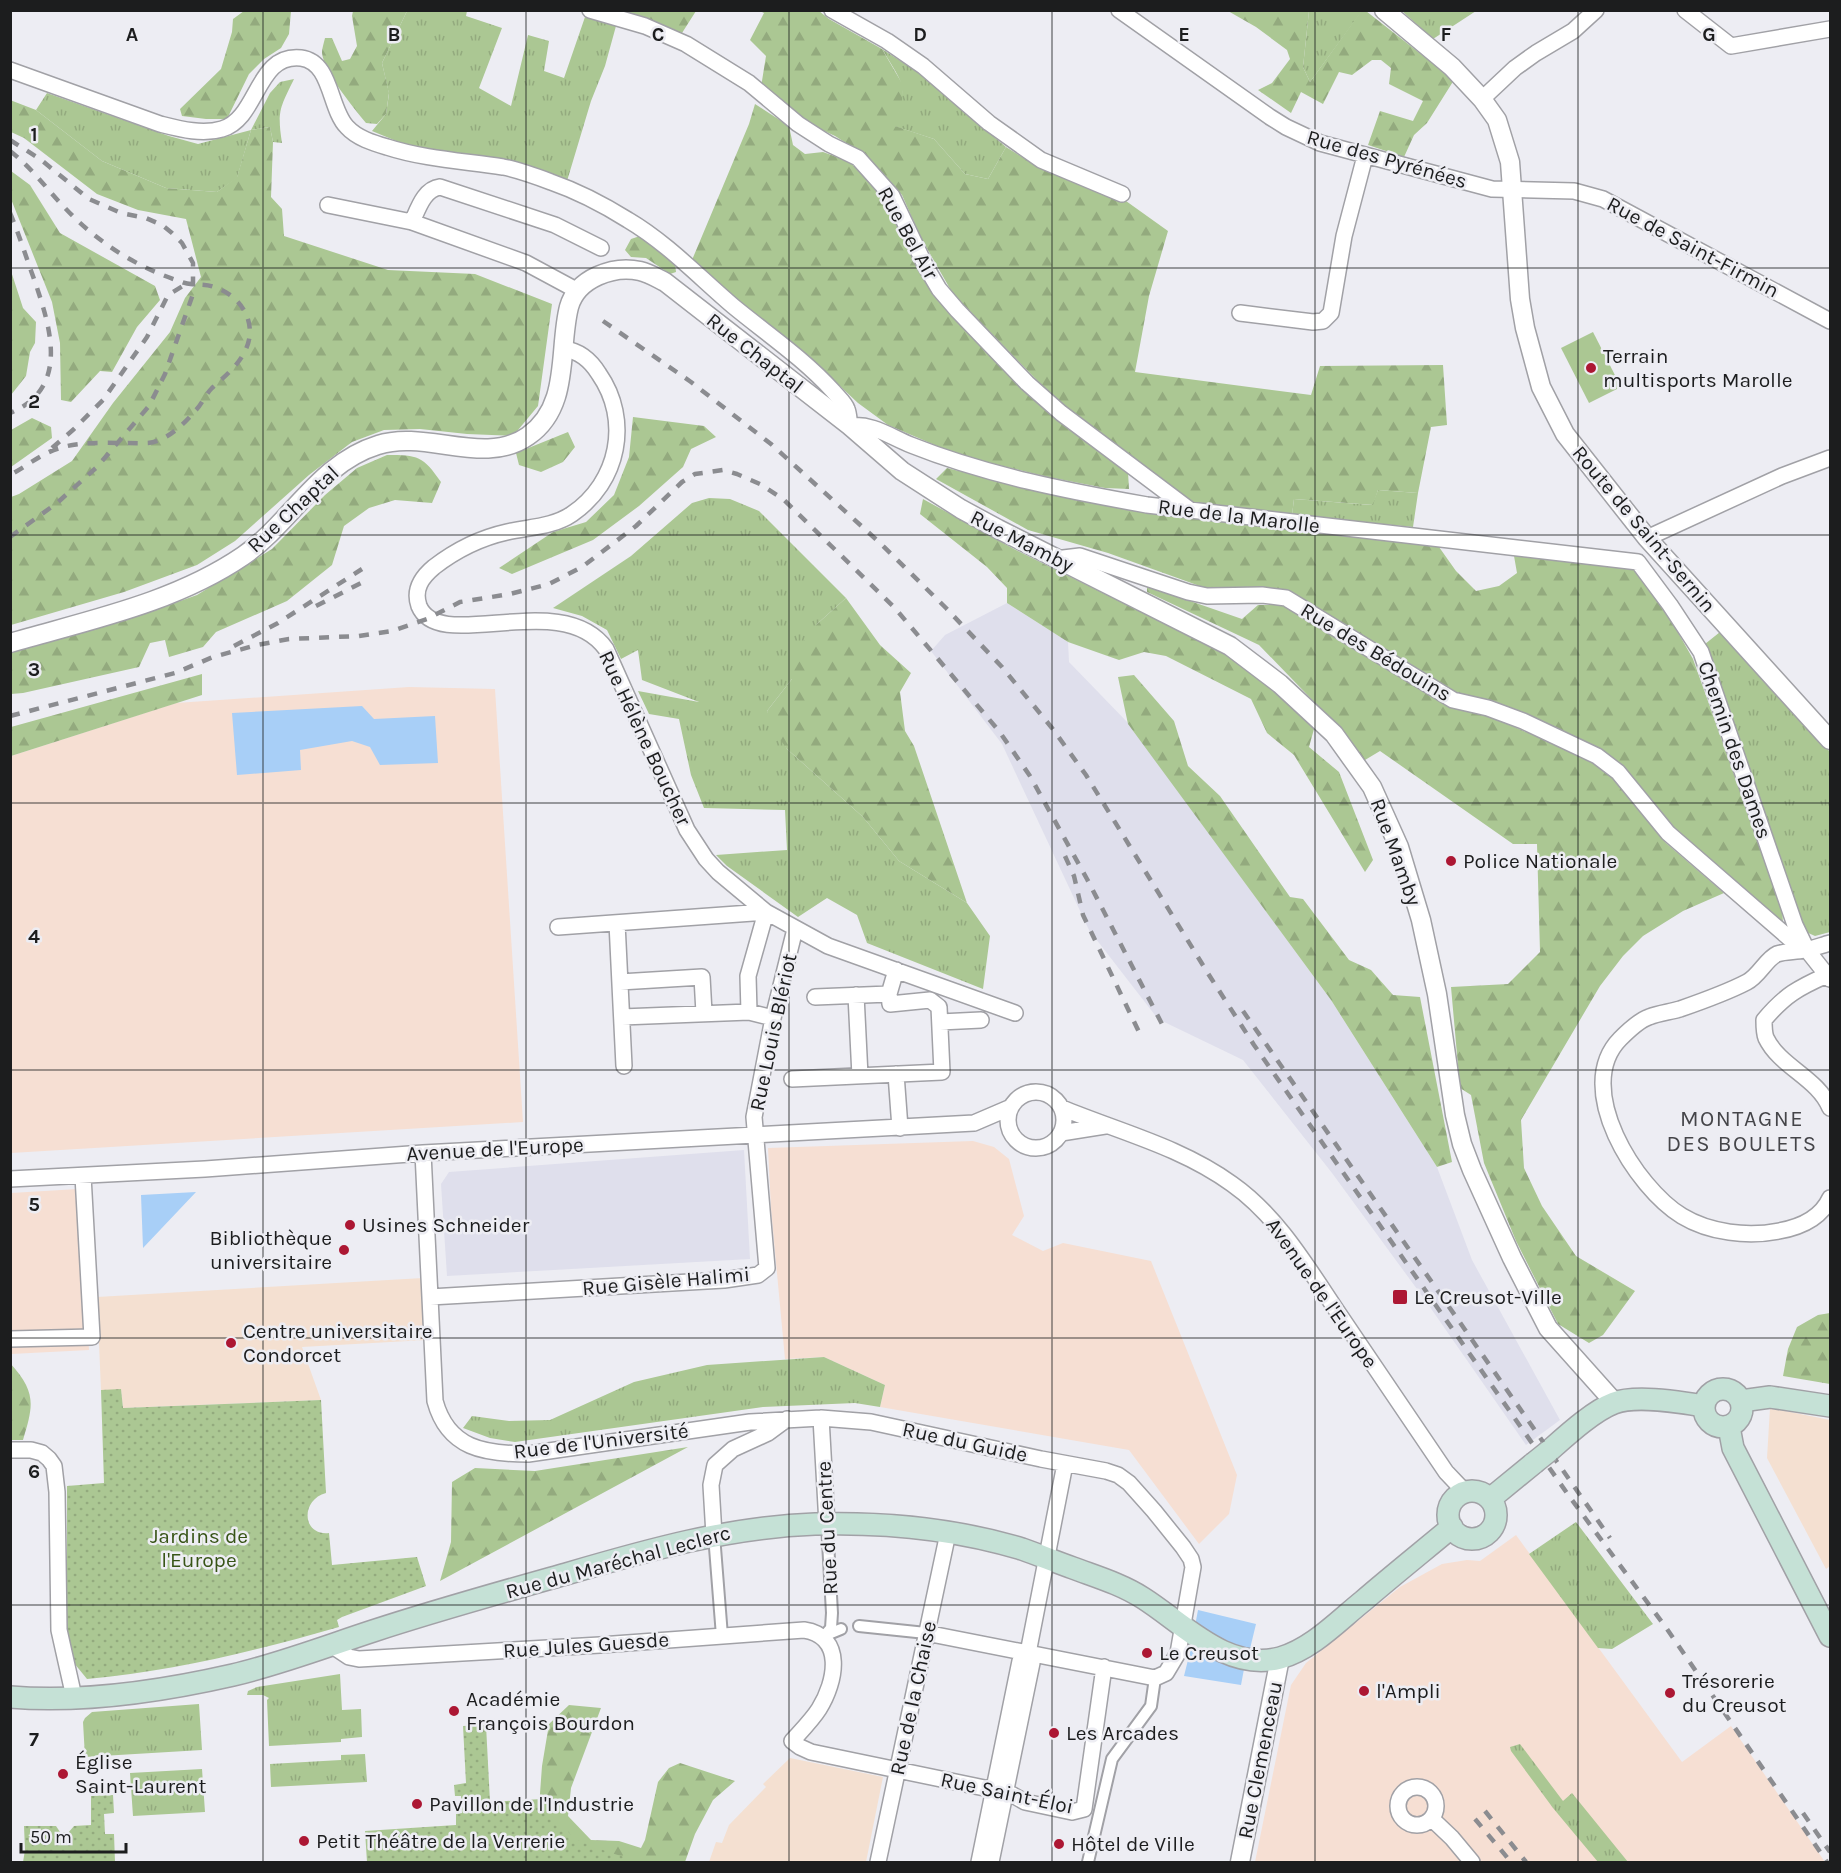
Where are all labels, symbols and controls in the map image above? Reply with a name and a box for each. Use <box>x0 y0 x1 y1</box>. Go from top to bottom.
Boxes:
text: A <box>126 23 139 46</box>
text: B <box>388 23 400 46</box>
text: C <box>652 23 664 46</box>
text: D <box>913 23 927 46</box>
text: E <box>1178 23 1190 46</box>
text: F <box>1441 23 1452 46</box>
text: G <box>1702 23 1716 46</box>
text: 1 <box>30 123 38 146</box>
street label: Rue des Pyrénées <box>1304 125 1470 193</box>
street label: Rue Bel Air <box>873 183 943 284</box>
street label: Rue de Saint-Firmin <box>1603 191 1783 303</box>
street label: Rue Chaptal <box>702 308 808 398</box>
place label: Terrain multisports Marolle <box>1603 344 1793 392</box>
marker: Terrain multisports Marolle <box>1584 361 1598 375</box>
text: 2 <box>28 390 40 413</box>
street label: Route de Saint-Sernin <box>1567 441 1721 617</box>
street label: Rue Chaptal <box>242 461 344 557</box>
street label: Rue de la Marolle <box>1157 494 1321 538</box>
street label: Rue Mamby <box>966 505 1078 577</box>
street label: Rue des Bédouins <box>1297 598 1455 706</box>
street label: Rue Hélène Boucher <box>594 647 696 830</box>
text: 3 <box>28 658 40 681</box>
street label: Chemin des Dames <box>1693 658 1777 842</box>
street label: Rue Mamby <box>1365 795 1427 909</box>
place label: Police Nationale <box>1463 849 1617 873</box>
marker: Police Nationale <box>1444 854 1458 868</box>
text: 4 <box>28 925 40 948</box>
street label: Rue Louis Blériot <box>745 951 801 1113</box>
district label: MONTAGNE DES BOULETS <box>1666 1106 1818 1157</box>
street label: Avenue de l'Europe <box>406 1132 584 1166</box>
text: 5 <box>28 1193 40 1216</box>
place label: Usines Schneider <box>362 1213 530 1237</box>
street label: Avenue de l'Europe <box>1261 1213 1383 1373</box>
marker: Usines Schneider <box>343 1218 357 1232</box>
place label: Bibliothèque universitaire <box>210 1226 332 1274</box>
marker: Bibliothèque universitaire <box>337 1243 351 1257</box>
street label: Rue Gisèle Halimi <box>581 1262 751 1300</box>
place label: Le Creusot-Ville <box>1414 1285 1562 1309</box>
marker: Le Creusot-Ville <box>1391 1288 1409 1306</box>
place label: Centre universitaire Condorcet <box>243 1319 433 1367</box>
marker: Centre universitaire Condorcet <box>224 1336 238 1350</box>
street label: Rue du Guide <box>900 1417 1030 1467</box>
street label: Rue de l'Université <box>512 1418 690 1464</box>
text: 6 <box>28 1460 40 1483</box>
street label: Rue du Centre <box>812 1460 842 1596</box>
street label: Rue du Maréchal Leclerc <box>503 1520 733 1604</box>
park label: Jardins de l'Europe <box>150 1524 248 1572</box>
street label: Rue de la Chaise <box>885 1619 941 1777</box>
street label: Rue Jules Guesde <box>502 1627 670 1663</box>
place label: Le Creusot <box>1159 1641 1259 1665</box>
marker: Le Creusot <box>1140 1646 1154 1660</box>
place label: Trésorerie du Creusot <box>1682 1669 1787 1717</box>
street label: Rue Clemenceau <box>1233 1679 1287 1841</box>
place label: l'Ampli <box>1376 1679 1441 1703</box>
marker: l'Ampli <box>1357 1684 1371 1698</box>
marker: Trésorerie du Creusot <box>1663 1686 1677 1700</box>
place label: Académie François Bourdon <box>466 1687 635 1735</box>
marker: Académie François Bourdon <box>447 1704 461 1718</box>
place label: Les Arcades <box>1066 1721 1179 1745</box>
marker: Les Arcades <box>1047 1726 1061 1740</box>
text: 7 <box>29 1728 39 1751</box>
place label: Église Saint-Laurent <box>75 1750 207 1798</box>
marker: Église Saint-Laurent <box>56 1767 70 1781</box>
street label: Rue Saint-Éloi <box>938 1767 1076 1819</box>
place label: Pavillon de l'Industrie <box>429 1792 634 1816</box>
marker: Pavillon de l'Industrie <box>410 1797 424 1811</box>
scale bar <box>21 1816 126 1854</box>
text: 50 m <box>30 1826 72 1848</box>
place label: Petit Théâtre de la Verrerie <box>316 1829 565 1853</box>
place label: Hôtel de Ville <box>1071 1832 1195 1856</box>
marker: Petit Théâtre de la Verrerie <box>297 1834 311 1848</box>
marker: Hôtel de Ville <box>1052 1837 1066 1851</box>

